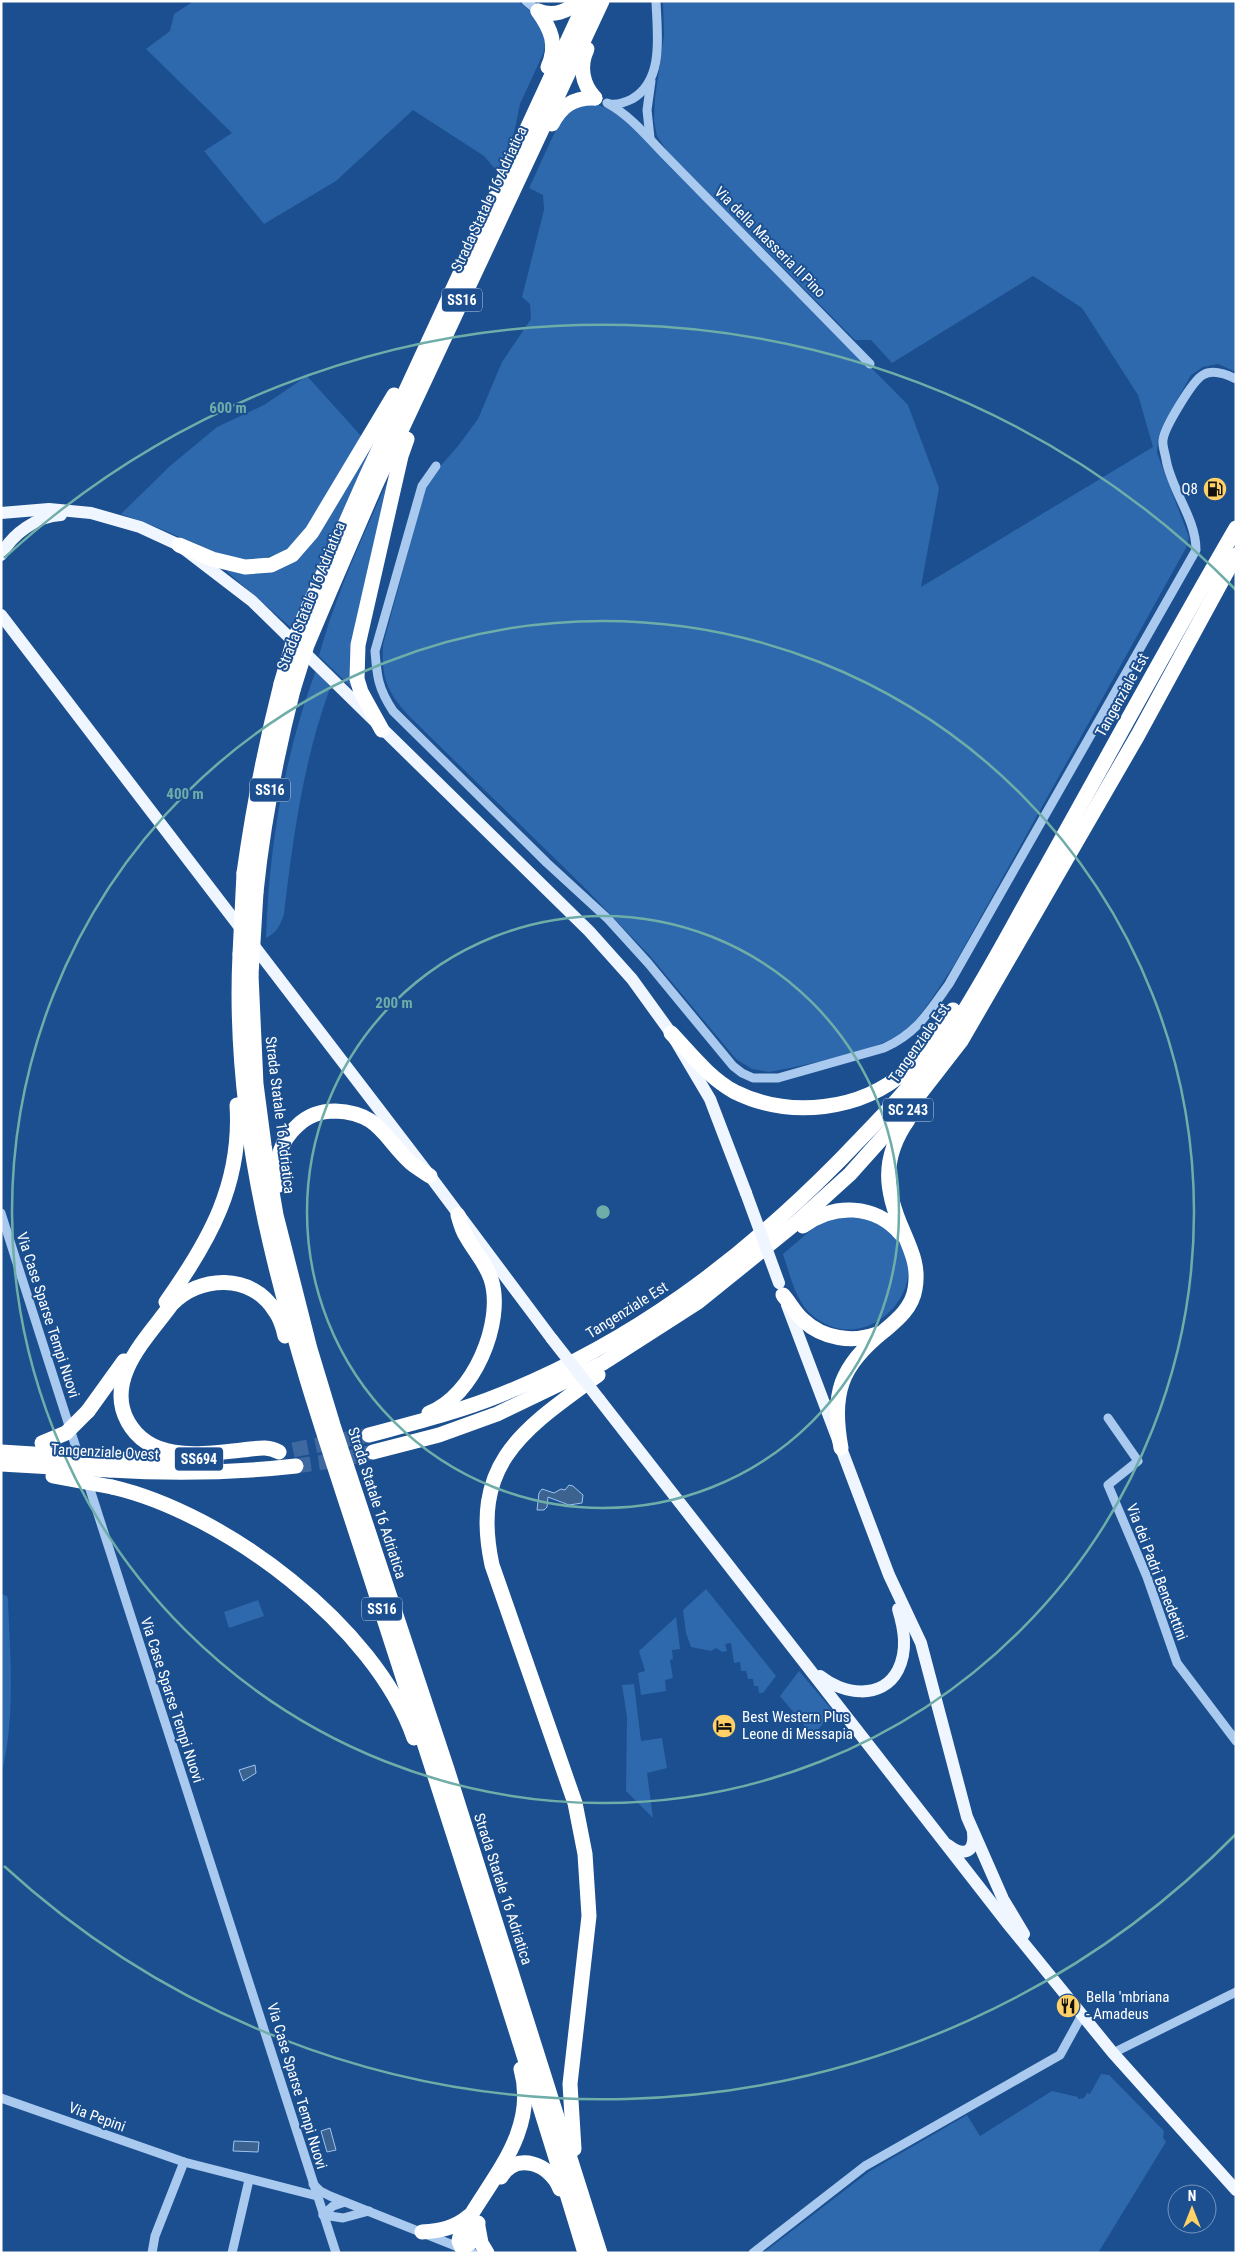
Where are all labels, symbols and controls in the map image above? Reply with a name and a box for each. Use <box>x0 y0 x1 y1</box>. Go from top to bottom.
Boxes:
street label: Strada Statale 16 Adriatica <box>447 123 531 275</box>
street label: Via della Masseria Il Pino <box>711 183 829 301</box>
road number: SS16 <box>442 288 482 312</box>
text: 600 m <box>209 399 247 417</box>
fuel station icon: Q8 <box>1202 476 1228 502</box>
place label: Q8 <box>1182 480 1198 498</box>
street label: Strada Statale 16 Adriatica <box>273 519 349 673</box>
street label: Tangenziale Est <box>1092 650 1152 740</box>
road number: SS16 <box>250 778 290 802</box>
text: 400 m <box>166 785 204 803</box>
text: 200 m <box>375 994 413 1012</box>
street label: Tangenziale Est <box>885 1000 953 1086</box>
street label: Strada Statale 16 Adriatica <box>261 1035 299 1195</box>
road number: SC 243 <box>883 1098 933 1122</box>
centre of rings <box>594 1203 612 1221</box>
street label: Via Case Sparse Tempi Nuovi <box>13 1230 83 1400</box>
street label: Tangenziale Est <box>583 1278 671 1342</box>
street label: Strada Statale 16 Adriatica <box>344 1425 410 1581</box>
street label: Tangenziale Ovest <box>51 1440 159 1464</box>
road number: SS694 <box>175 1448 223 1470</box>
street label: Via dei Padri Benedettini <box>1123 1501 1191 1643</box>
road number: SS16 <box>362 1598 402 1620</box>
street label: Via Case Sparse Tempi Nuovi <box>137 1615 207 1785</box>
place label: Best Western Plus Leone di Messapia <box>742 1708 853 1743</box>
hotel icon: Best Western Plus Leone di Messapia <box>711 1713 737 1739</box>
street label: Strada Statale 16 Adriatica <box>470 1811 536 1967</box>
place label: Bella 'mbriana - Amadeus <box>1086 1988 1170 2023</box>
restaurant icon: Bella 'mbriana - Amadeus <box>1055 1993 1081 2019</box>
street label: Via Case Sparse Tempi Nuovi <box>263 2001 331 2171</box>
street label: Via Pepini <box>66 2098 128 2136</box>
north arrow <box>1167 2184 1217 2234</box>
text: N <box>1188 2188 1196 2204</box>

